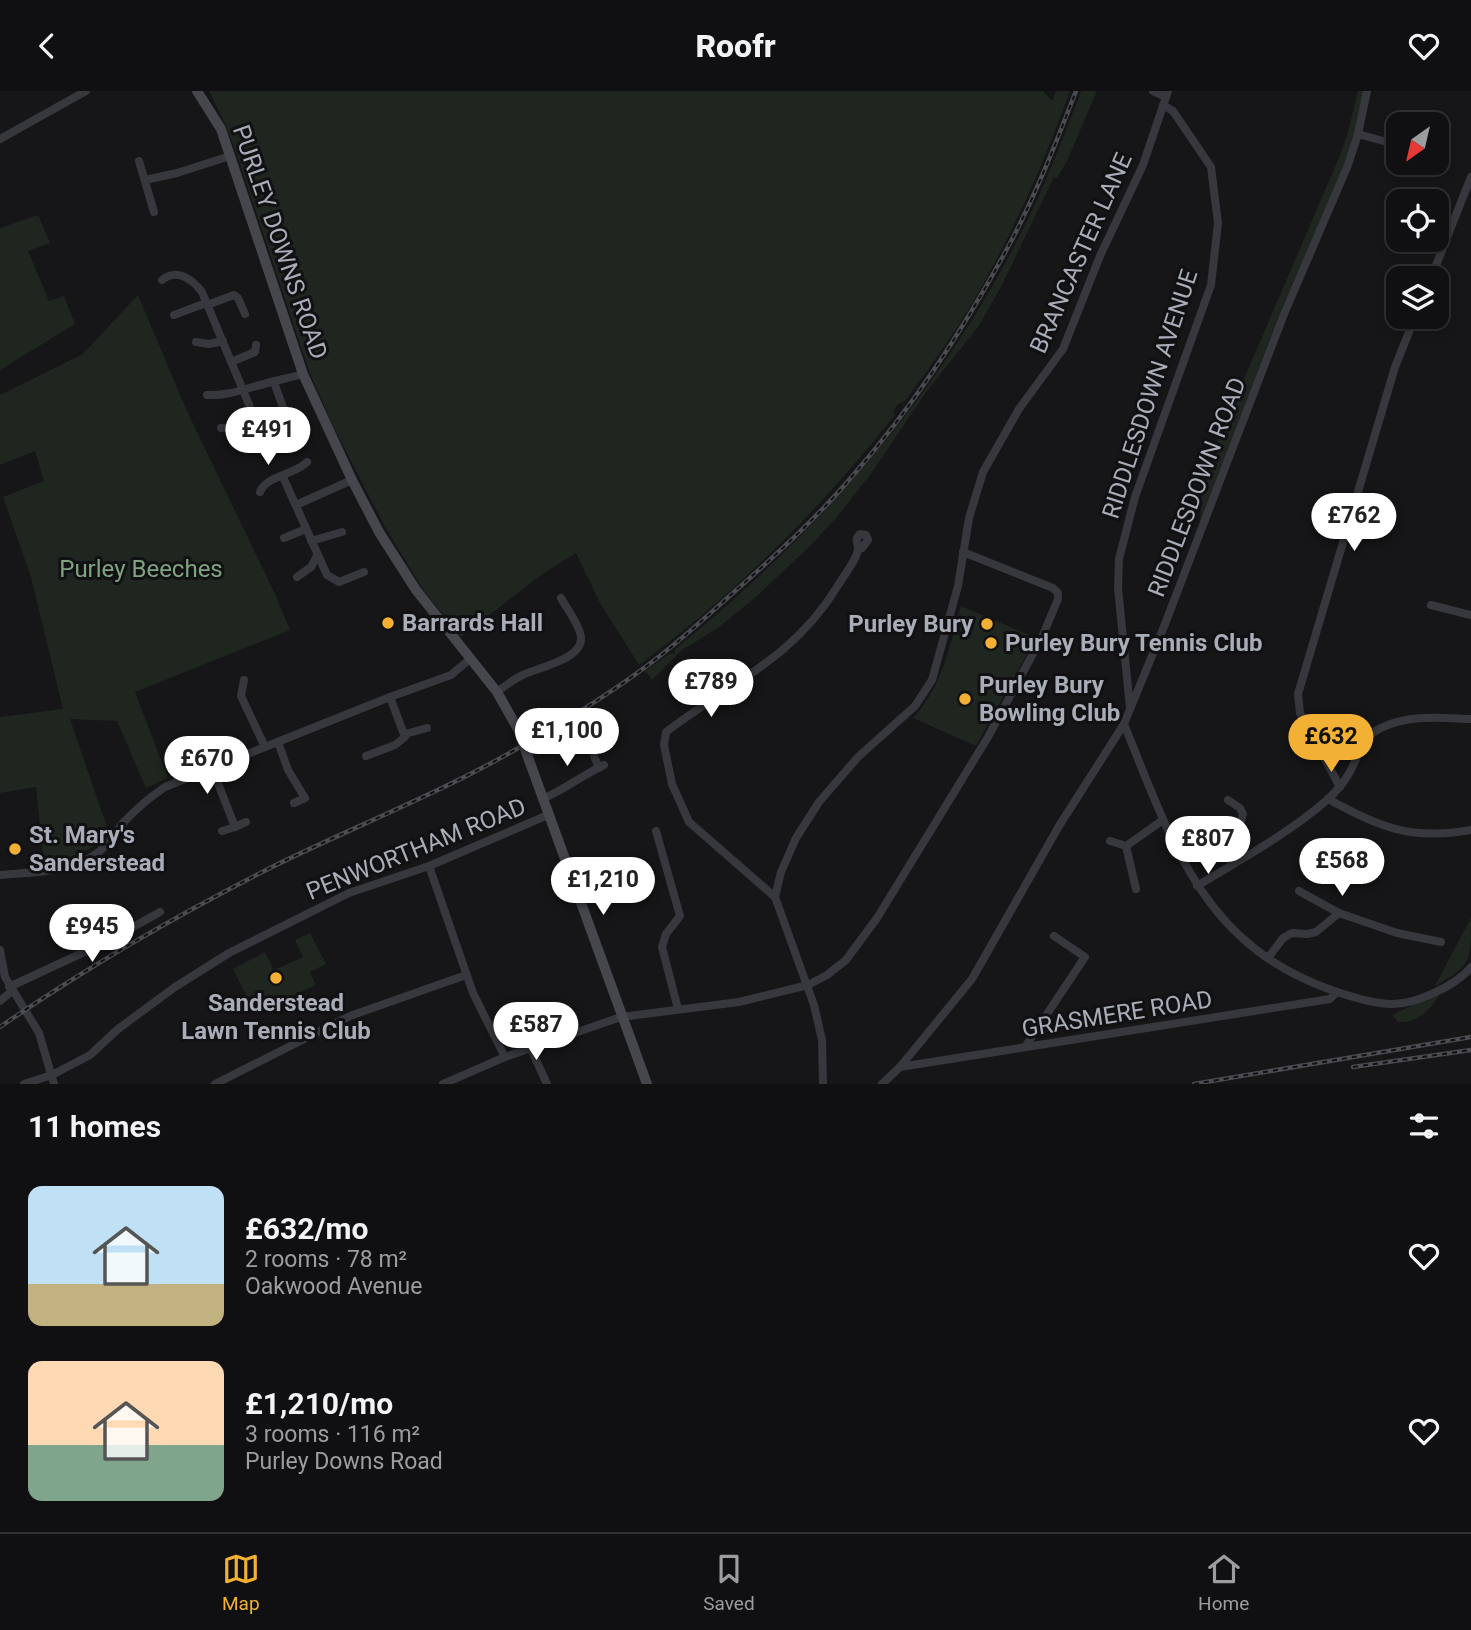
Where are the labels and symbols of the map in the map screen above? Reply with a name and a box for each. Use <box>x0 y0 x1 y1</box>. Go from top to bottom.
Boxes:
north arrow <box>1386 112 1449 175</box>
street label: PURLEY DOWNS ROAD <box>227 121 333 363</box>
street label: BRANCASTER LANE <box>1024 148 1138 358</box>
street label: RIDDLESDOWN AVENUE <box>1096 266 1204 522</box>
street label: RIDDLESDOWN ROAD <box>1142 373 1252 601</box>
pin: £491 <box>227 407 309 467</box>
pin: £762 <box>1313 493 1395 553</box>
park label: Purley Beeches <box>59 555 223 583</box>
place label: Barrards Hall <box>402 609 543 637</box>
place label: Purley Bury <box>848 610 974 638</box>
marker: Barrards Hall <box>380 615 396 631</box>
marker: Purley Bury <box>979 616 995 632</box>
place label: Purley Bury Tennis Club <box>1005 629 1262 657</box>
marker: Purley Bury Tennis Club <box>983 635 999 651</box>
pin: £789 <box>670 659 752 719</box>
place label: Purley Bury Bowling Club <box>979 671 1120 727</box>
marker: Purley Bury Bowling Club <box>957 691 973 707</box>
pin: £1,100 <box>510 709 624 768</box>
pin: £632 <box>1290 715 1372 774</box>
pin: £670 <box>166 737 248 796</box>
street label: PENWORTHAM ROAD <box>302 792 530 906</box>
pin: £807 <box>1167 817 1249 876</box>
place label: St. Mary's Sanderstead <box>29 821 165 877</box>
pin: £568 <box>1301 839 1383 898</box>
marker: St. Mary's Sanderstead <box>7 841 23 857</box>
pin: £1,210 <box>546 857 660 917</box>
pin: £945 <box>51 905 133 964</box>
marker: Sanderstead Lawn Tennis Club <box>268 970 284 986</box>
street label: GRASMERE ROAD <box>1020 985 1214 1043</box>
place label: Sanderstead Lawn Tennis Club <box>181 989 371 1045</box>
pin: £587 <box>495 1003 577 1062</box>

